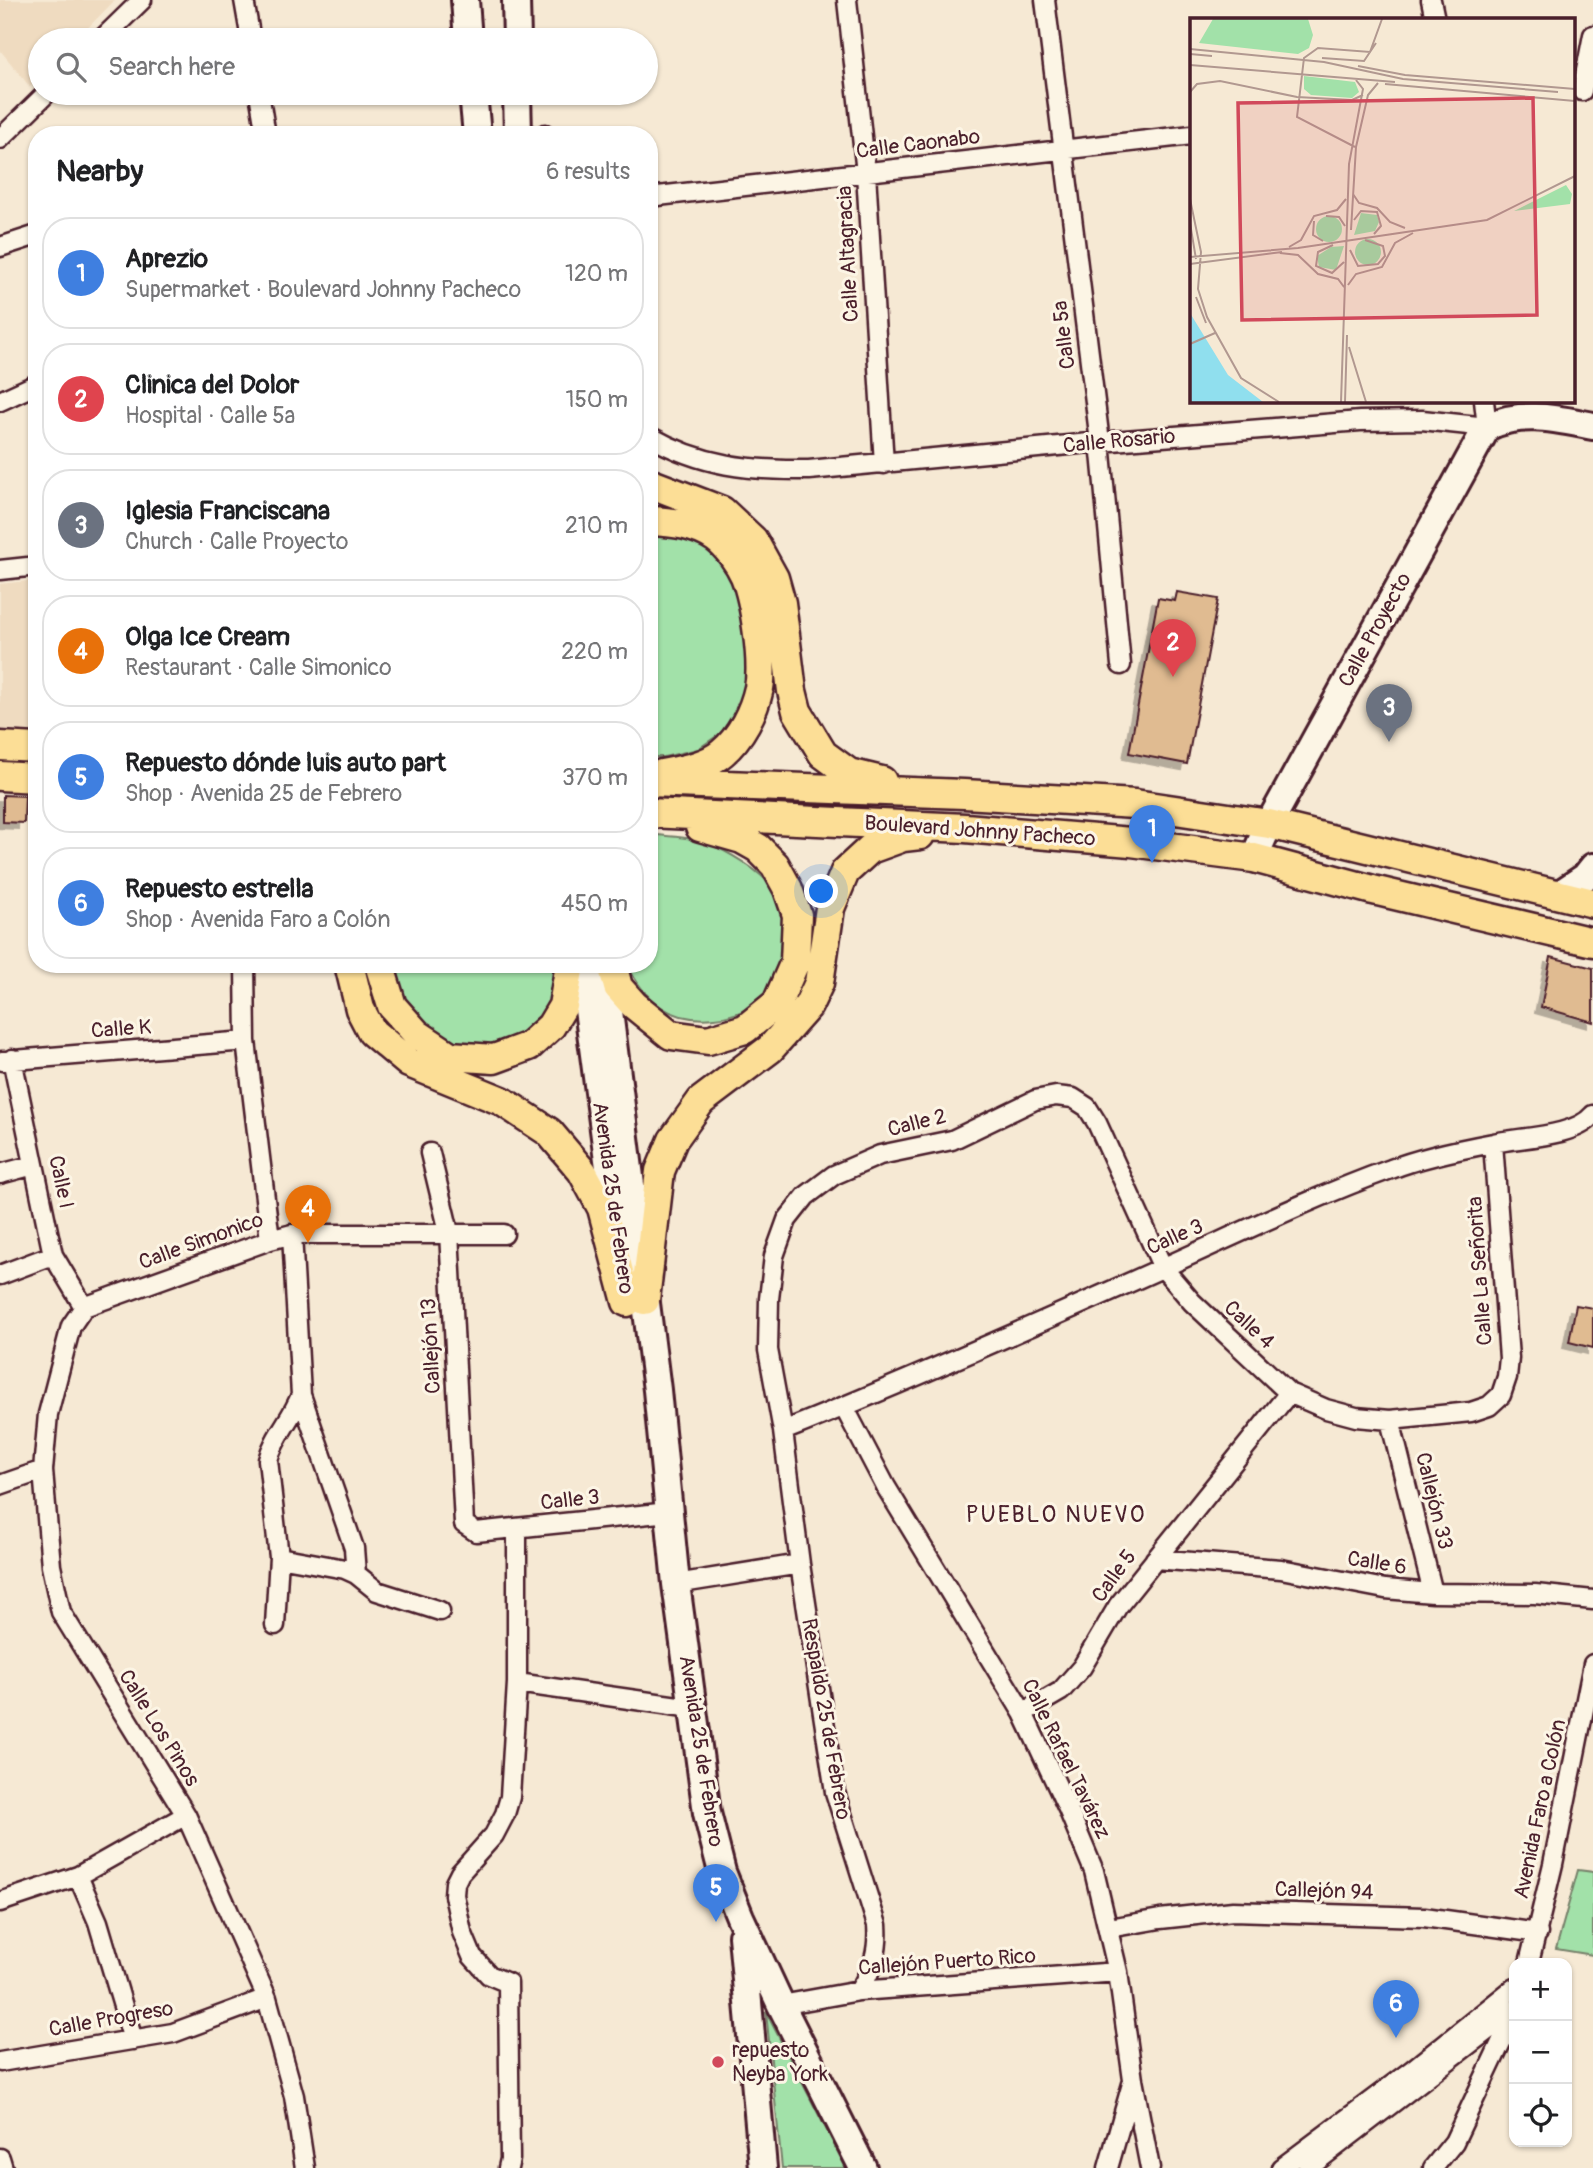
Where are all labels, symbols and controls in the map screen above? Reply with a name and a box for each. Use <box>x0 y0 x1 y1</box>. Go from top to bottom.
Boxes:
inset map <box>1190 18 1576 402</box>
search box <box>28 28 658 105</box>
icon: search <box>52 48 90 86</box>
text: Search here <box>108 51 235 83</box>
street label: Calle Caonabo <box>854 123 982 165</box>
text: Nearby <box>56 153 143 190</box>
text: 6 results <box>546 157 630 186</box>
street label: Calle Altagracia <box>831 185 865 323</box>
text: Aprezio <box>125 243 208 275</box>
text: 1 <box>77 259 86 288</box>
text: 120 m <box>565 259 628 288</box>
text: Supermarket · Boulevard Johnny Pacheco <box>125 275 521 304</box>
street label: Calle 5a <box>1046 299 1082 371</box>
text: Clinica del Dolor <box>125 369 299 401</box>
text: 2 <box>75 385 87 414</box>
text: 150 m <box>565 385 628 414</box>
text: Hospital · Calle 5a <box>125 401 295 430</box>
street label: Calle Rosario <box>1062 423 1176 459</box>
text: Iglesia Franciscana <box>125 495 330 527</box>
text: 3 <box>75 511 87 540</box>
text: 210 m <box>565 511 628 540</box>
text: Church · Calle Proyecto <box>125 527 348 556</box>
street label: Calle Proyecto <box>1332 568 1418 692</box>
pin: 2 <box>1150 619 1196 677</box>
text: Olga Ice Cream <box>125 621 290 653</box>
text: 4 <box>74 637 88 666</box>
text: 220 m <box>561 637 628 666</box>
text: Restaurant · Calle Simonico <box>125 653 392 682</box>
pin: 3 <box>1366 684 1412 742</box>
text: Repuesto dónde luis auto part <box>125 747 446 779</box>
text: 5 <box>75 763 87 792</box>
text: 370 m <box>562 763 628 792</box>
text: Shop · Avenida 25 de Febrero <box>125 779 402 808</box>
pin: 1 <box>1129 805 1175 863</box>
street label: Boulevard Johnny Pacheco <box>864 809 1096 853</box>
text: Repuesto estrella <box>125 873 314 905</box>
your location <box>804 874 838 908</box>
text: 6 <box>74 889 88 918</box>
text: 450 m <box>561 889 628 918</box>
text: Shop · Avenida Faro a Colón <box>125 905 390 934</box>
street label: Calle K <box>90 1013 152 1045</box>
street label: Avenida 25 de Febrero <box>586 1100 640 1296</box>
street label: Calle 2 <box>885 1103 949 1143</box>
street label: Calle I <box>42 1153 80 1211</box>
pin: 4 <box>285 1185 331 1243</box>
street label: Calle La Señorita <box>1461 1196 1499 1346</box>
street label: Calle Simonico <box>135 1206 267 1276</box>
street label: Calle 3 <box>1142 1213 1208 1261</box>
street label: Calle 4 <box>1218 1295 1280 1355</box>
street label: Callejón 13 <box>415 1297 447 1395</box>
street label: Callejón 33 <box>1409 1450 1459 1552</box>
street label: Calle 3 <box>539 1483 601 1517</box>
district label: PUEBLO NUEVO <box>966 1500 1146 1529</box>
street label: Calle 5 <box>1086 1544 1142 1608</box>
street label: Calle 6 <box>1345 1545 1409 1581</box>
street label: Respaldo 25 de Febrero <box>795 1616 857 1822</box>
street label: Avenida 25 de Febrero <box>673 1653 729 1849</box>
street label: Calle Los Pinos <box>112 1665 206 1792</box>
street label: Calle Rafael Tavárez <box>1016 1675 1116 1843</box>
street label: Avenida Faro a Colón <box>1508 1717 1572 1901</box>
pin: 5 <box>693 1864 739 1922</box>
street label: Callejón 94 <box>1274 1876 1374 1906</box>
street label: Callejón Puerto Rico <box>857 1942 1037 1982</box>
map controls <box>1509 1958 1572 2147</box>
button: + <box>1509 1958 1572 2021</box>
pin: 6 <box>1373 1980 1419 2038</box>
street label: Calle Progreso <box>47 1995 175 2043</box>
button: − <box>1509 2021 1572 2084</box>
place label: repuesto Neyba York <box>732 2037 828 2088</box>
marker: repuesto Neyba York <box>710 2054 726 2070</box>
button: locate <box>1509 2084 1572 2147</box>

